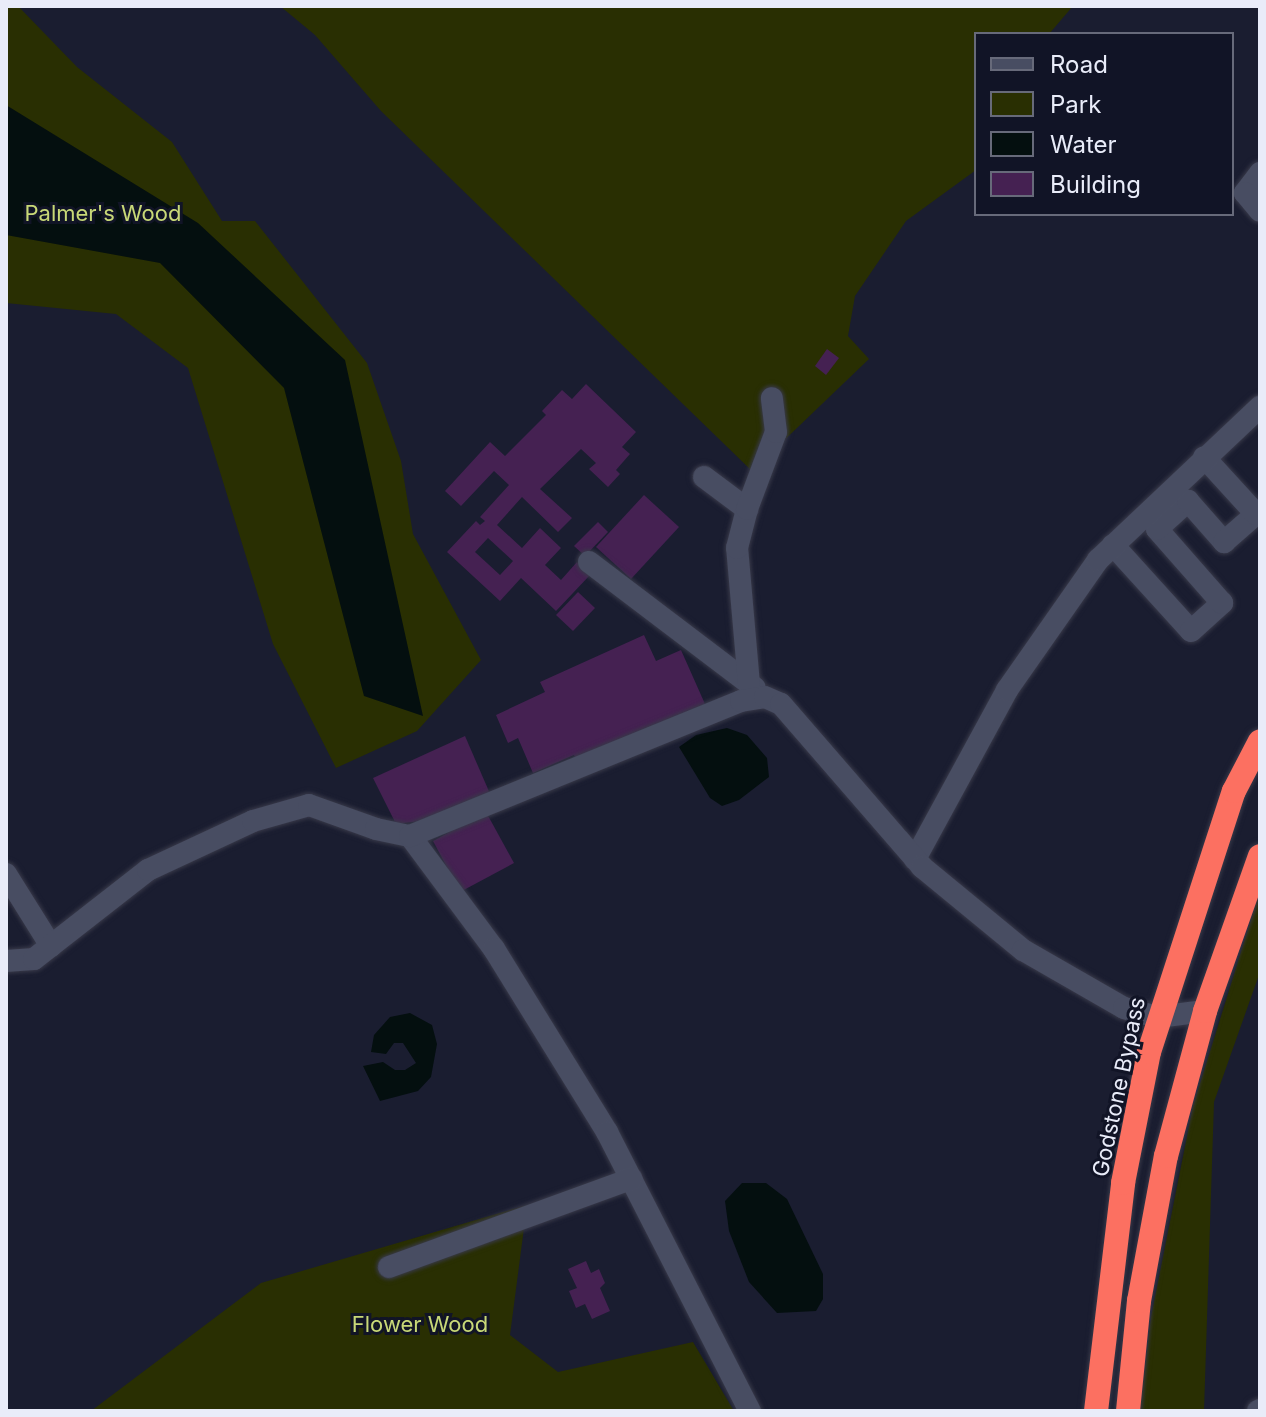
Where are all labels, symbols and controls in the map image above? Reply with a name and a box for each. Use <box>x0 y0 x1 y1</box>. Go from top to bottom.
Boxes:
legend <box>974 32 1234 216</box>
text: Road <box>1050 50 1108 79</box>
text: Park <box>1050 90 1101 119</box>
text: Water <box>1050 130 1117 159</box>
text: Building <box>1050 170 1141 199</box>
park label: Palmer's Wood <box>25 201 181 227</box>
street label: Godstone Bypass <box>1087 995 1151 1179</box>
park label: Flower Wood <box>352 1312 488 1338</box>

